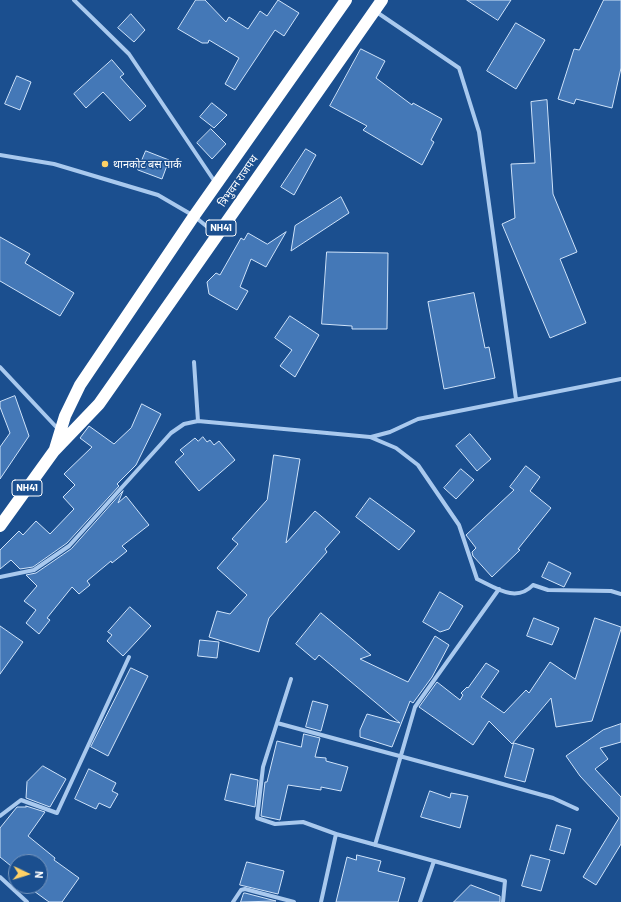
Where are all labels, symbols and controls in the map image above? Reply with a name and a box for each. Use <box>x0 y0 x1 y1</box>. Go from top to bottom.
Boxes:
street label: त्रिभुवन राजपथ <box>215 153 261 209</box>
place label: थानकोट बस पार्क <box>113 157 181 171</box>
marker: थानकोट बस पार्क <box>100 159 110 169</box>
road number: NH41 <box>206 220 236 236</box>
road number: NH41 <box>12 480 42 496</box>
north arrow <box>8 854 48 894</box>
text: N <box>33 871 46 879</box>

